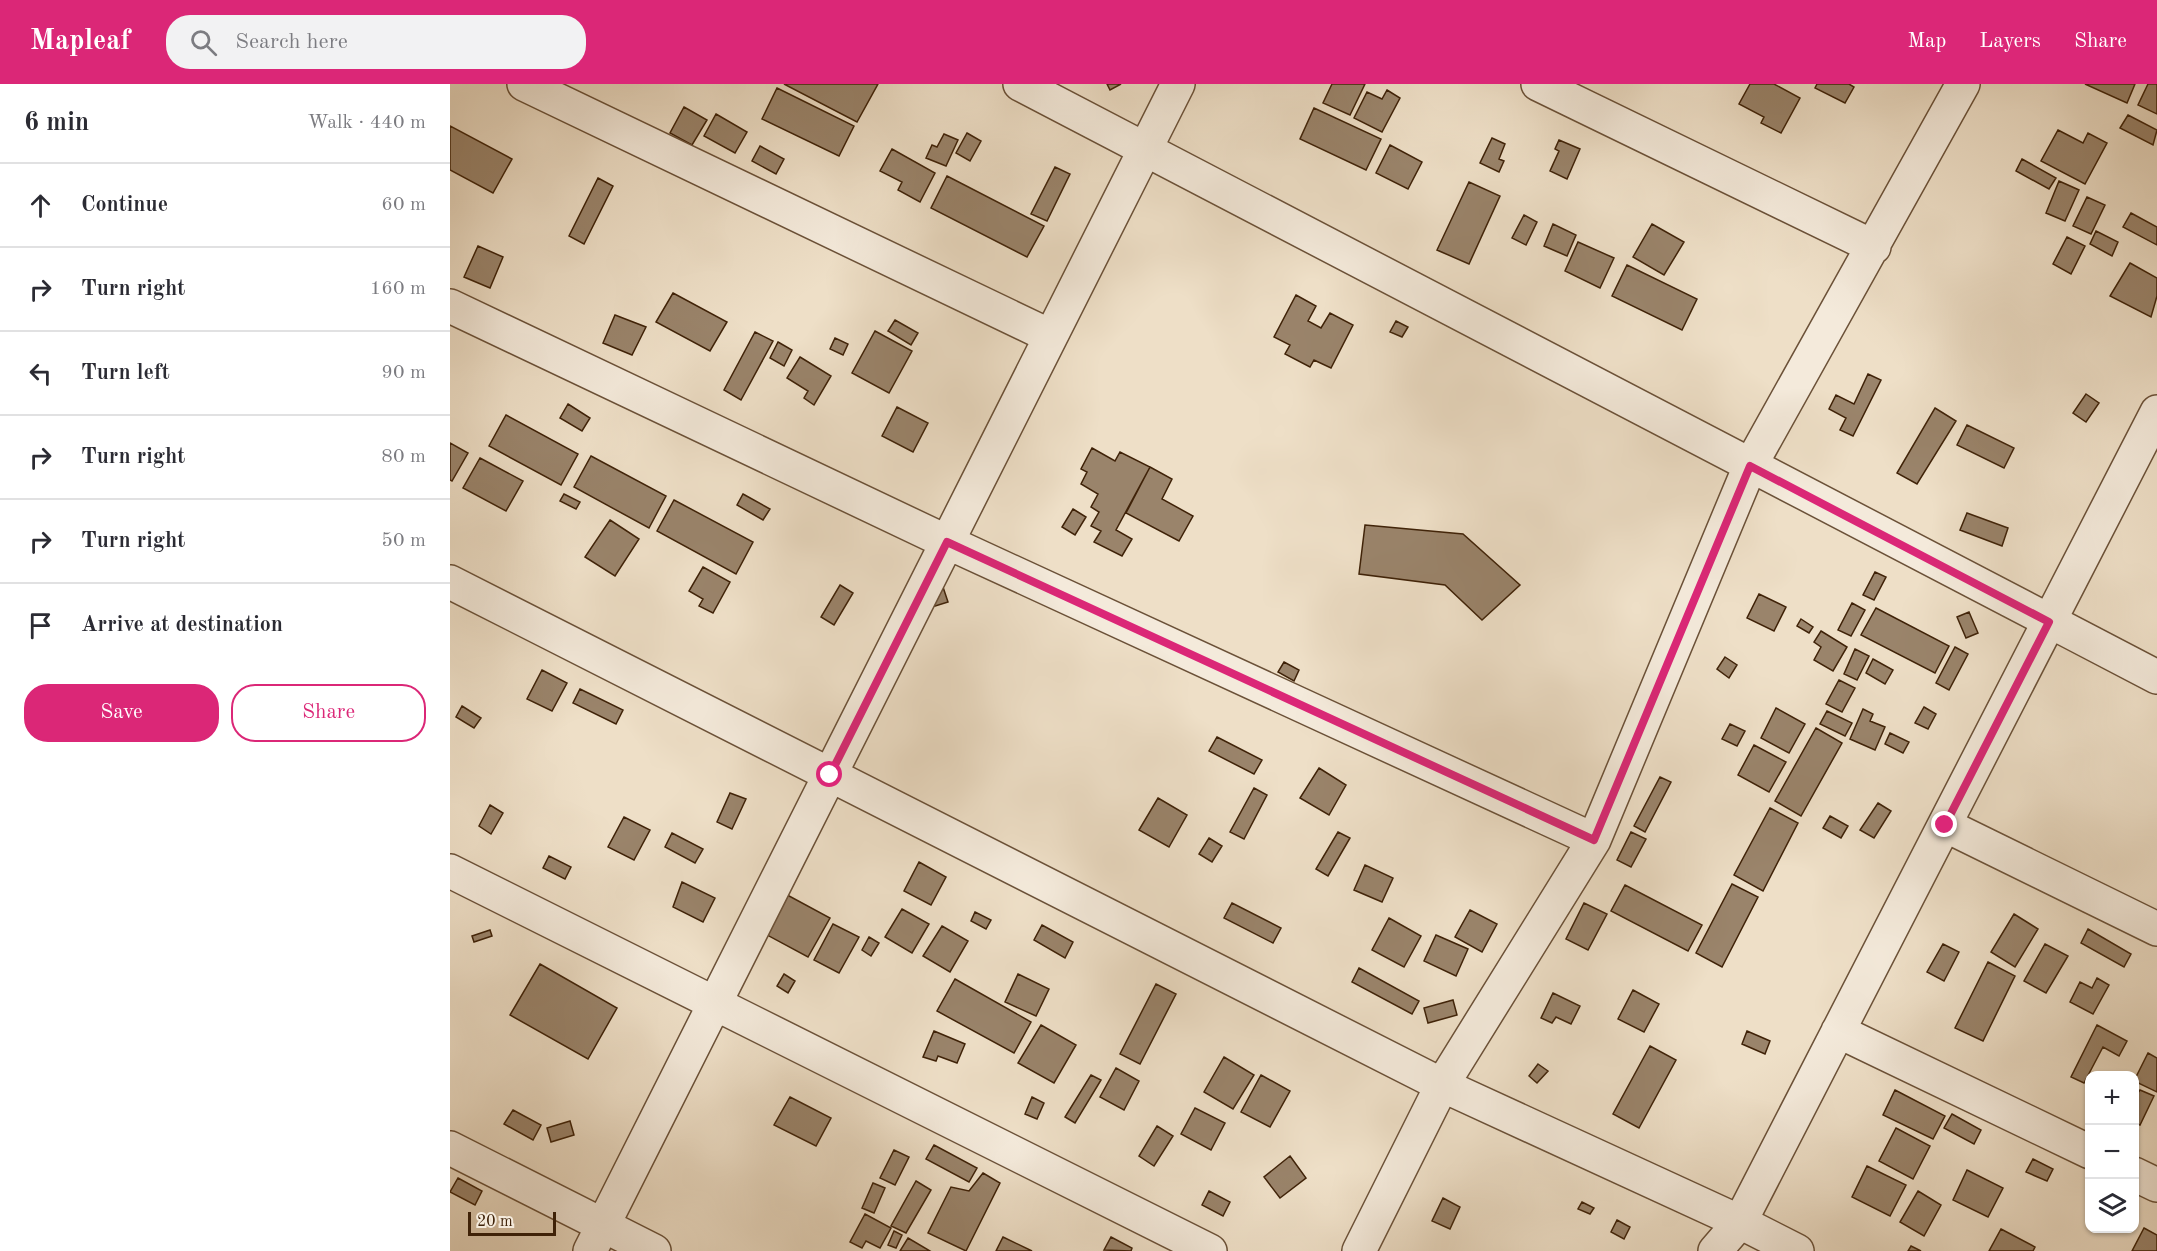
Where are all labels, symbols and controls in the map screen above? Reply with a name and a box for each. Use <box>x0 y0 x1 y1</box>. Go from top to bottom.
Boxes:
search box <box>166 15 586 69</box>
icon: search <box>187 26 220 59</box>
text: Mapleaf <box>30 28 130 56</box>
text: Search here <box>235 31 348 53</box>
text: Map <box>1907 31 1946 52</box>
text: Layers <box>1979 31 2041 52</box>
text: Share <box>2074 31 2127 52</box>
text: 6 min <box>24 110 89 136</box>
text: Walk · 440 m <box>307 113 426 133</box>
icon: ahead <box>24 189 57 222</box>
text: Continue <box>81 194 168 216</box>
text: 60 m <box>381 195 426 215</box>
icon: right <box>24 273 57 306</box>
text: Turn right <box>81 278 185 300</box>
text: 160 m <box>370 279 426 299</box>
icon: left <box>24 357 57 390</box>
text: Turn left <box>81 362 170 384</box>
text: 90 m <box>381 363 426 383</box>
icon: right <box>24 441 57 474</box>
text: Turn right <box>81 446 185 468</box>
text: 80 m <box>381 447 426 467</box>
icon: right <box>24 525 57 558</box>
text: Turn right <box>81 530 185 552</box>
text: 50 m <box>381 531 426 551</box>
icon: arrive <box>24 609 57 642</box>
text: Arrive at destination <box>81 614 283 636</box>
button: Save <box>24 684 219 742</box>
button: Share <box>231 684 426 742</box>
route start <box>816 761 842 787</box>
route end <box>1931 811 1957 837</box>
map controls <box>2085 1071 2139 1233</box>
button: + <box>2085 1071 2139 1125</box>
button: − <box>2085 1125 2139 1179</box>
button: layers <box>2085 1179 2139 1233</box>
scale bar <box>468 1209 556 1236</box>
text: 20 m <box>477 1214 513 1230</box>

